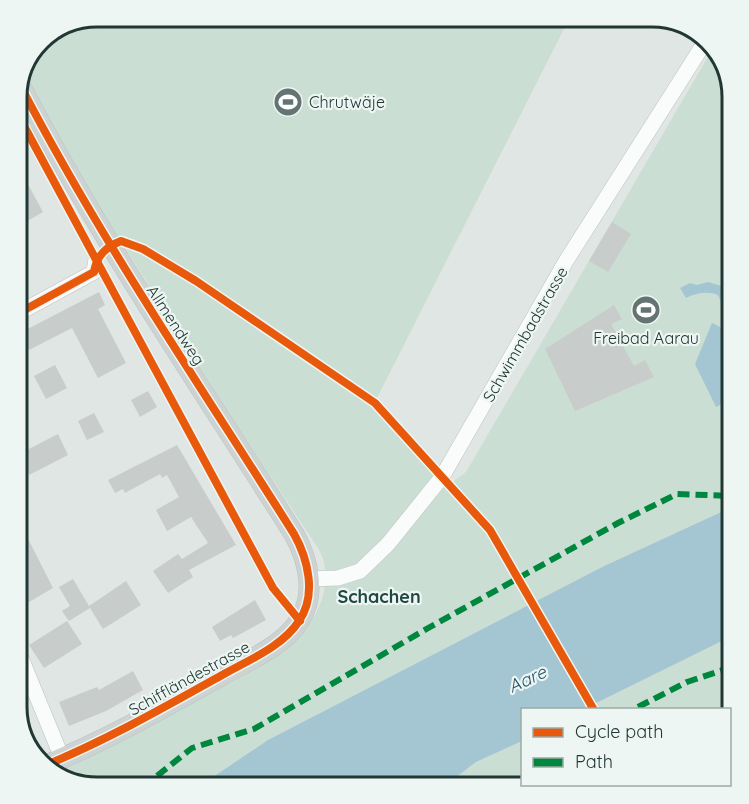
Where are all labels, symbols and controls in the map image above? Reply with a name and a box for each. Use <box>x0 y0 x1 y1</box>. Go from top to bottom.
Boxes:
sports icon: Chrutwäje <box>272 86 304 118</box>
place label: Chrutwäje <box>309 92 385 112</box>
street label: Schwimmbadstrasse <box>478 263 572 405</box>
street label: Allmendweg <box>143 281 209 369</box>
sports icon: Freibad Aarau <box>630 294 662 326</box>
place label: Freibad Aarau <box>593 328 699 348</box>
district label: Schachen <box>337 585 421 608</box>
street label: Schiffländestrasse <box>125 636 253 720</box>
water label: Aare <box>504 660 551 698</box>
legend <box>521 708 731 786</box>
text: Cycle path <box>575 720 663 743</box>
text: Path <box>575 750 613 773</box>

